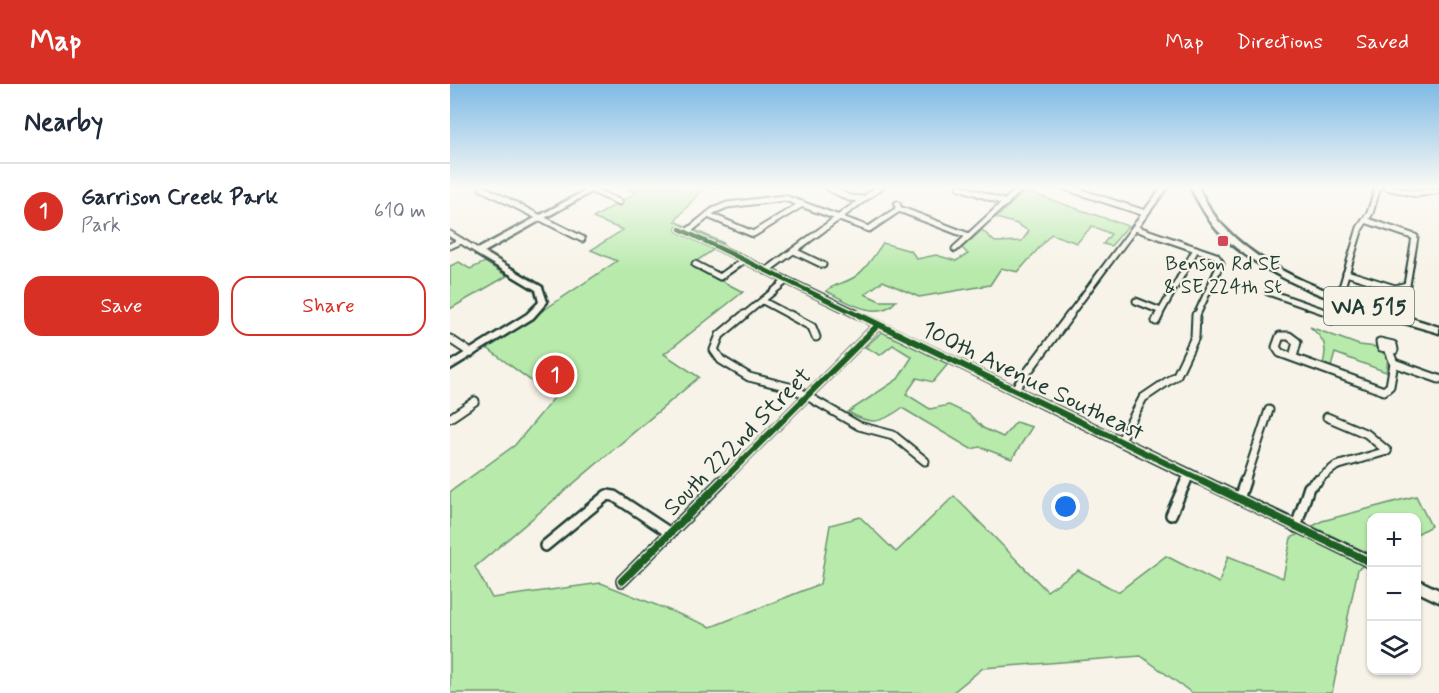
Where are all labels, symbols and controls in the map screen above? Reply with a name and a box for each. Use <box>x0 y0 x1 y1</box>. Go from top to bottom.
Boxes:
text: Map <box>30 24 81 61</box>
text: Map <box>1165 28 1204 56</box>
text: Directions <box>1237 28 1323 56</box>
text: Saved <box>1356 28 1409 56</box>
text: Nearby <box>24 106 103 140</box>
text: Garrison Creek Park <box>81 184 278 212</box>
text: 1 <box>39 198 48 225</box>
text: 610 m <box>374 198 426 225</box>
text: Park <box>81 212 121 239</box>
marker: Benson Rd SE & SE 224th St <box>1216 234 1230 248</box>
place label: Benson Rd SE & SE 224th St <box>1164 251 1282 301</box>
button: Save <box>24 276 219 336</box>
button: Share <box>231 276 426 336</box>
road number: WA 515 <box>1324 287 1414 325</box>
street label: 100th Avenue Southeast <box>916 314 1149 449</box>
pin: 1 <box>536 352 574 398</box>
street label: South 222nd Street <box>657 361 819 523</box>
your location <box>1051 492 1080 521</box>
map controls <box>1367 513 1421 675</box>
button: + <box>1367 513 1421 567</box>
button: − <box>1367 567 1421 621</box>
button: layers <box>1367 621 1421 675</box>

